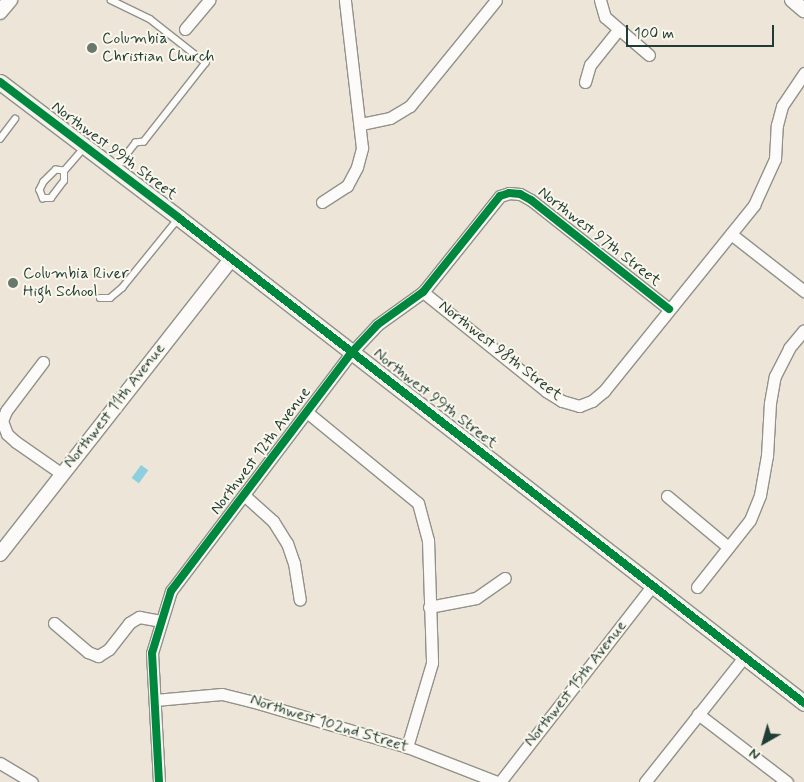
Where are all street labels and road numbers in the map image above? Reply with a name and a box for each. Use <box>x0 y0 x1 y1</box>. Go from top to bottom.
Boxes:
street label: Northwest 99th Street <box>47 97 181 205</box>
street label: Northwest 97th Street <box>534 183 664 291</box>
street label: Northwest 98th Street <box>434 297 566 405</box>
street label: Northwest 11th Avenue <box>60 340 170 472</box>
street label: Northwest 99th Street <box>369 345 501 453</box>
street label: Northwest 12th Avenue <box>207 383 315 519</box>
street label: Northwest 15th Avenue <box>521 617 631 751</box>
street label: Northwest 102nd Street <box>248 691 410 757</box>

